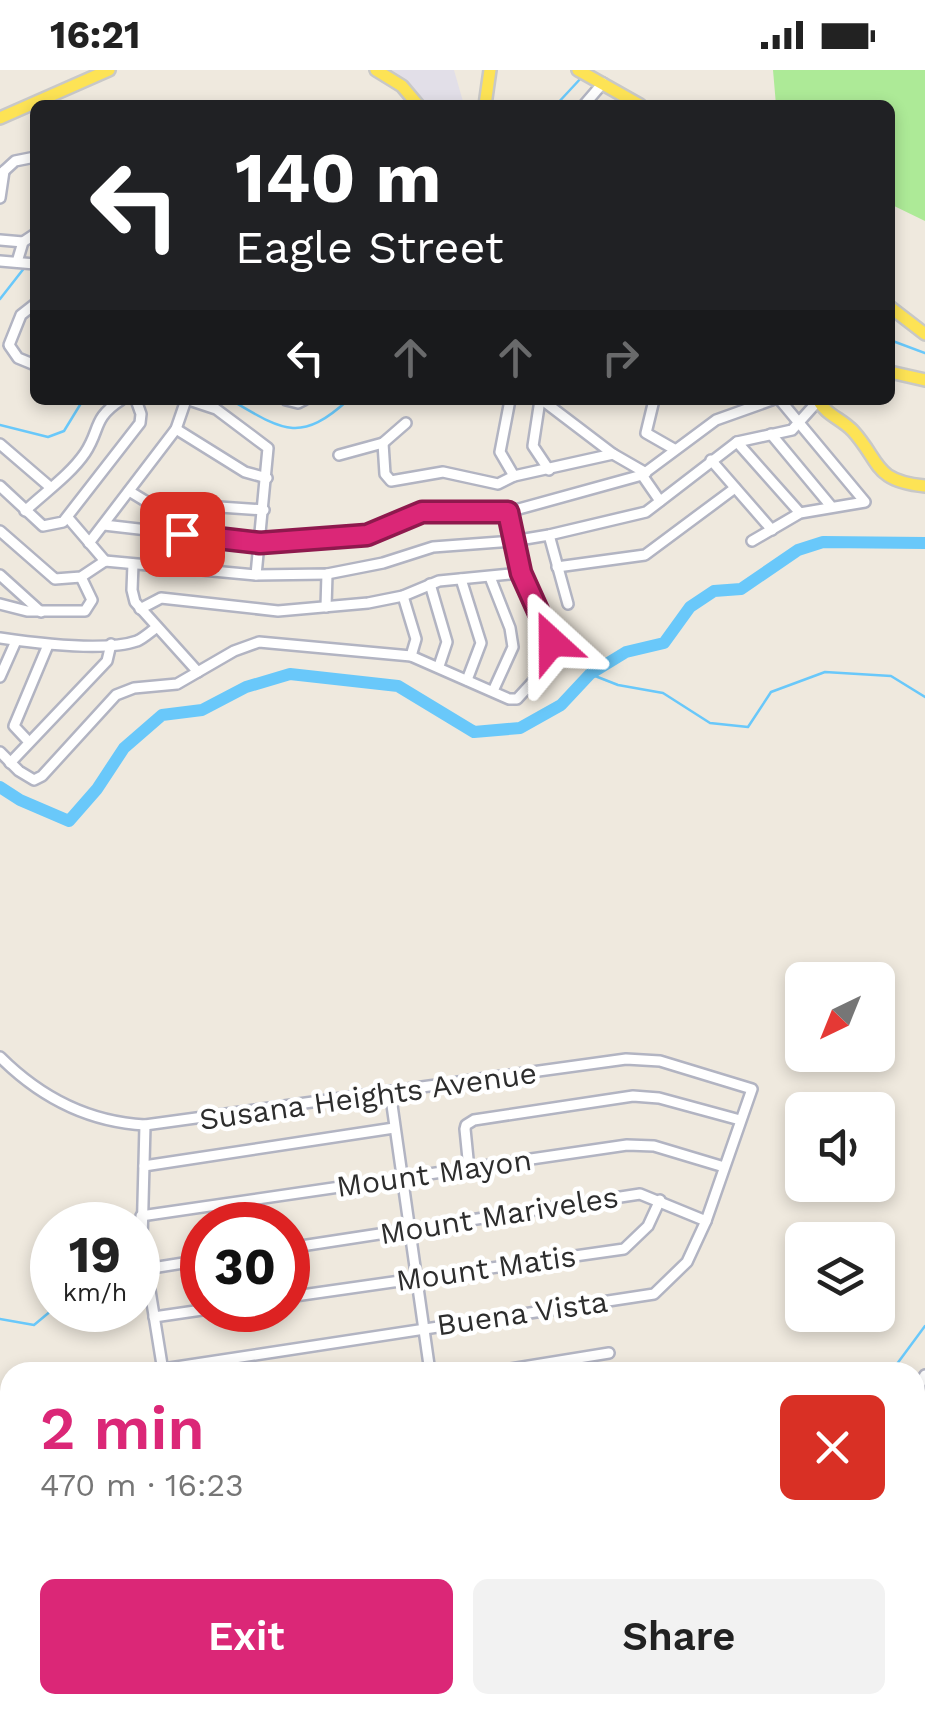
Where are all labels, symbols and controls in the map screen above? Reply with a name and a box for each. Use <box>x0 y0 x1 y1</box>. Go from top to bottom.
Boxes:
text: 16:21 <box>50 13 140 57</box>
text: 140 m <box>235 137 441 219</box>
icon: left <box>70 140 200 270</box>
text: Eagle Street <box>235 221 504 274</box>
icon: left <box>278 330 333 385</box>
icon: ahead <box>383 330 438 385</box>
icon: ahead <box>488 330 543 385</box>
icon: right <box>593 330 648 385</box>
pin <box>140 492 225 577</box>
icon: arrive <box>155 507 210 562</box>
position arrow <box>500 590 604 694</box>
north arrow <box>785 962 895 1072</box>
map controls <box>785 962 895 1332</box>
street label: Susana Heights Avenue <box>197 1055 539 1137</box>
button: sound <box>785 1092 895 1202</box>
street label: Mount Mayon <box>334 1142 534 1204</box>
street label: Mount Mariveles <box>377 1179 621 1251</box>
speed limit sign: 30 <box>180 1202 310 1332</box>
button: layers <box>785 1222 895 1332</box>
text: 19 <box>69 1225 121 1284</box>
street label: Mount Matis <box>394 1238 578 1298</box>
text: km/h <box>63 1278 127 1307</box>
street label: Buena Vista <box>434 1284 610 1342</box>
text: 2 min <box>40 1393 205 1464</box>
button: close <box>780 1395 885 1500</box>
text: 470 m · 16:23 <box>40 1466 244 1504</box>
button: Exit <box>40 1579 453 1694</box>
button: Share <box>473 1579 885 1694</box>

